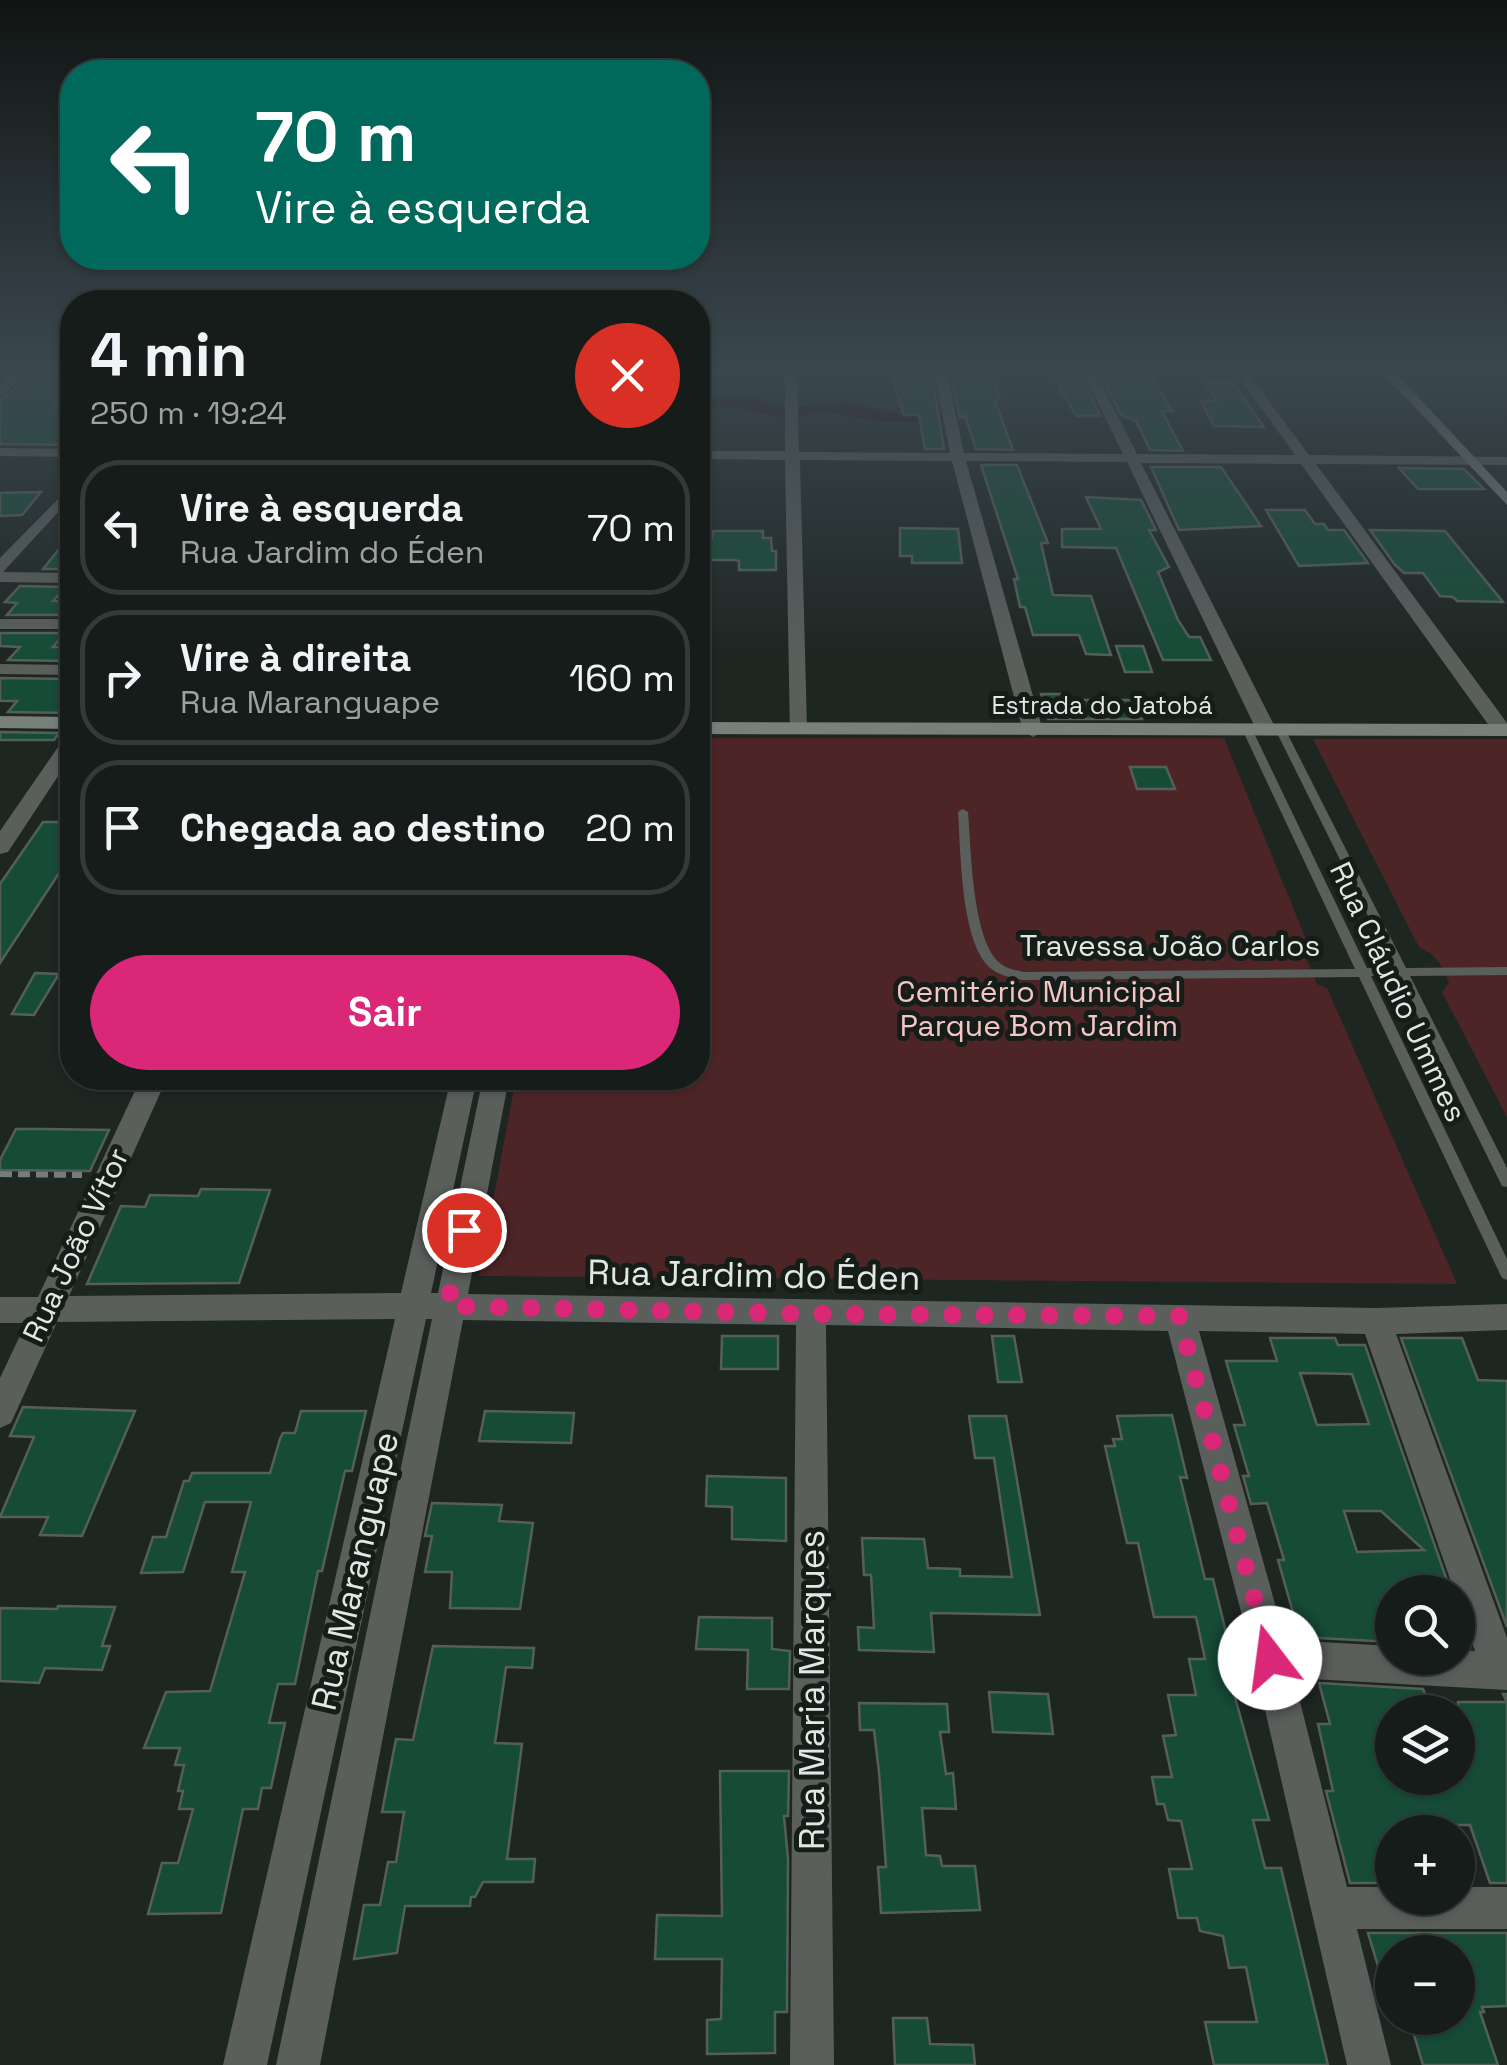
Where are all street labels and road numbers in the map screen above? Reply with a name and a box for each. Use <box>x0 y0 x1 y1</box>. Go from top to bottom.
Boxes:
street label: Estrada do Jatobá <box>991 689 1213 721</box>
street label: Rua Cláudio Ummes <box>1321 856 1476 1128</box>
street label: Travessa João Carlos <box>1020 926 1320 965</box>
street label: Rua João Vítor <box>14 1142 137 1348</box>
street label: Rua Jardim do Éden <box>587 1250 921 1300</box>
street label: Rua Maranguape <box>302 1427 408 1715</box>
street label: Rua Maria Marques <box>790 1530 834 1850</box>

